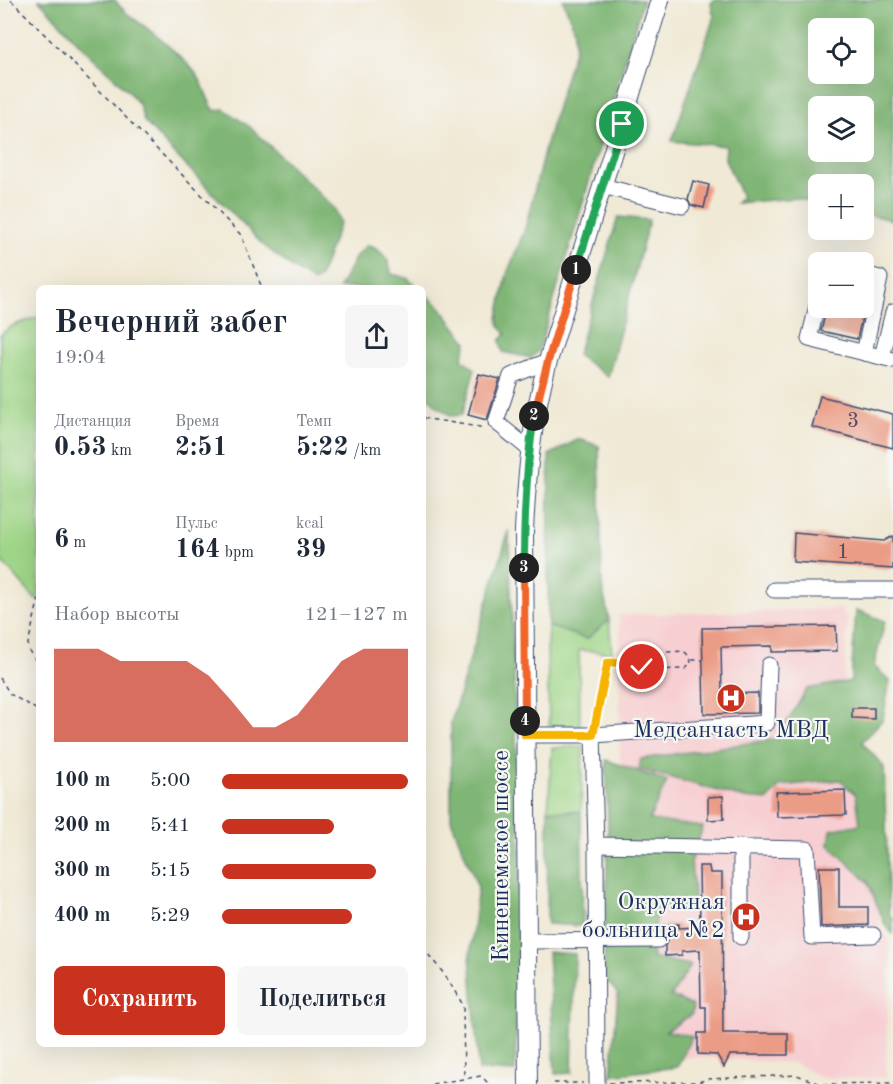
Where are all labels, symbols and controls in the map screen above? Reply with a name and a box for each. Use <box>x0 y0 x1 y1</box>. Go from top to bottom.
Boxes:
map controls <box>808 18 874 318</box>
button: locate <box>808 18 874 84</box>
button: layers <box>808 96 874 162</box>
pin <box>596 98 647 149</box>
icon: arrive <box>605 107 638 140</box>
button: + <box>808 174 874 240</box>
button: − <box>808 252 874 318</box>
pin: 1 <box>561 255 591 285</box>
text: 1 <box>571 262 581 278</box>
button: share <box>345 305 408 368</box>
text: Вечерний забег <box>54 307 287 340</box>
text: 19:04 <box>54 348 106 368</box>
pin: 2 <box>519 401 549 431</box>
text: 2 <box>529 408 539 424</box>
house number: 3 <box>847 411 859 432</box>
text: Дистанция <box>54 414 131 430</box>
text: Время <box>175 414 219 430</box>
text: Темп <box>296 414 332 430</box>
text: 0.53 <box>54 435 107 461</box>
text: 2:51 <box>175 435 228 461</box>
text: 5:22 <box>296 435 349 461</box>
text: km <box>107 443 132 459</box>
text: /km <box>349 443 381 459</box>
text: Пульс <box>175 516 218 532</box>
text: kcal <box>296 516 324 532</box>
text: 6 <box>54 527 69 553</box>
text: m <box>69 535 86 551</box>
text: 164 <box>175 537 220 563</box>
text: 39 <box>296 537 326 563</box>
house number: 1 <box>837 542 849 563</box>
text: bpm <box>220 545 254 561</box>
pin: 3 <box>509 553 539 583</box>
text: 3 <box>519 560 529 576</box>
text: Набор высоты <box>54 605 180 625</box>
text: 121–127 m <box>305 605 408 625</box>
pin <box>616 641 667 692</box>
icon: check <box>625 650 658 683</box>
hospital icon: Медсанчасть МВД <box>715 682 747 714</box>
pin: 4 <box>510 706 540 736</box>
text: 4 <box>520 713 530 729</box>
place label: Медсанчасть МВД <box>633 719 829 743</box>
street label: Кинешемское шоссе <box>490 750 514 962</box>
text: 100 m <box>54 771 110 791</box>
text: 5:00 <box>150 771 190 791</box>
text: 200 m <box>54 816 110 836</box>
text: 5:41 <box>150 816 190 836</box>
text: 300 m <box>54 861 110 881</box>
text: 5:15 <box>150 861 190 881</box>
place label: Окружная больница №2 <box>582 891 725 943</box>
hospital icon: Окружная больница №2 <box>730 901 762 933</box>
text: 400 m <box>54 906 110 926</box>
text: 5:29 <box>150 906 190 926</box>
button: Сохранить <box>54 966 225 1035</box>
button: Поделиться <box>237 966 408 1035</box>

